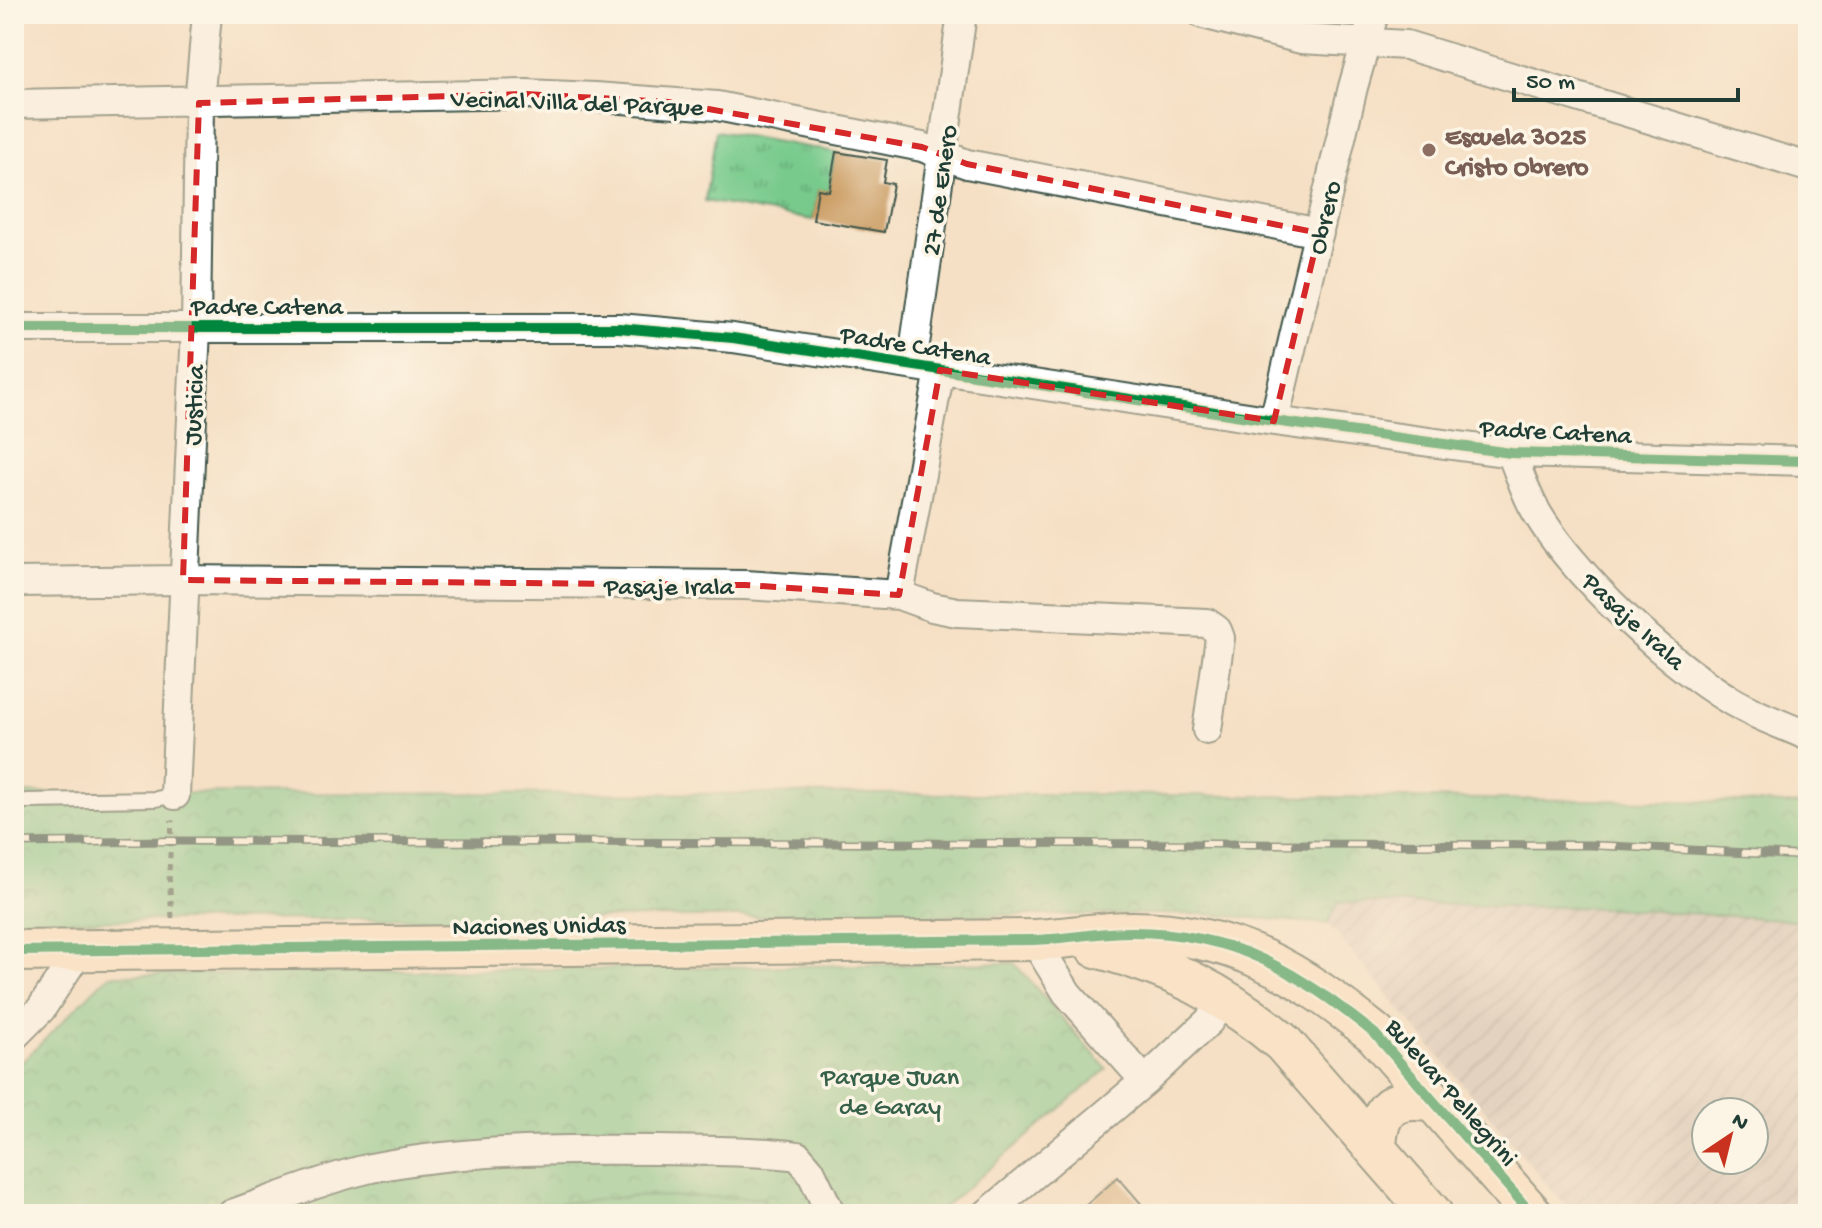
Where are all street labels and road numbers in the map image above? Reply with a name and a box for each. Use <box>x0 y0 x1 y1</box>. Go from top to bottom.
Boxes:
street label: Vecinal Villa del Parque <box>449 86 704 125</box>
street label: 27 de Enero <box>918 123 967 258</box>
street label: Obrero <box>1304 178 1351 258</box>
street label: Padre Catena <box>190 294 345 325</box>
street label: Padre Catena <box>837 321 994 376</box>
street label: Justicia <box>179 363 214 446</box>
street label: Padre Catena <box>1478 415 1634 454</box>
street label: Pasaje Irala <box>1573 567 1691 680</box>
street label: Pasaje Irala <box>603 574 736 605</box>
street label: Naciones Unidas <box>452 911 627 946</box>
street label: Bulevar Pellegrini <box>1376 1013 1522 1174</box>

